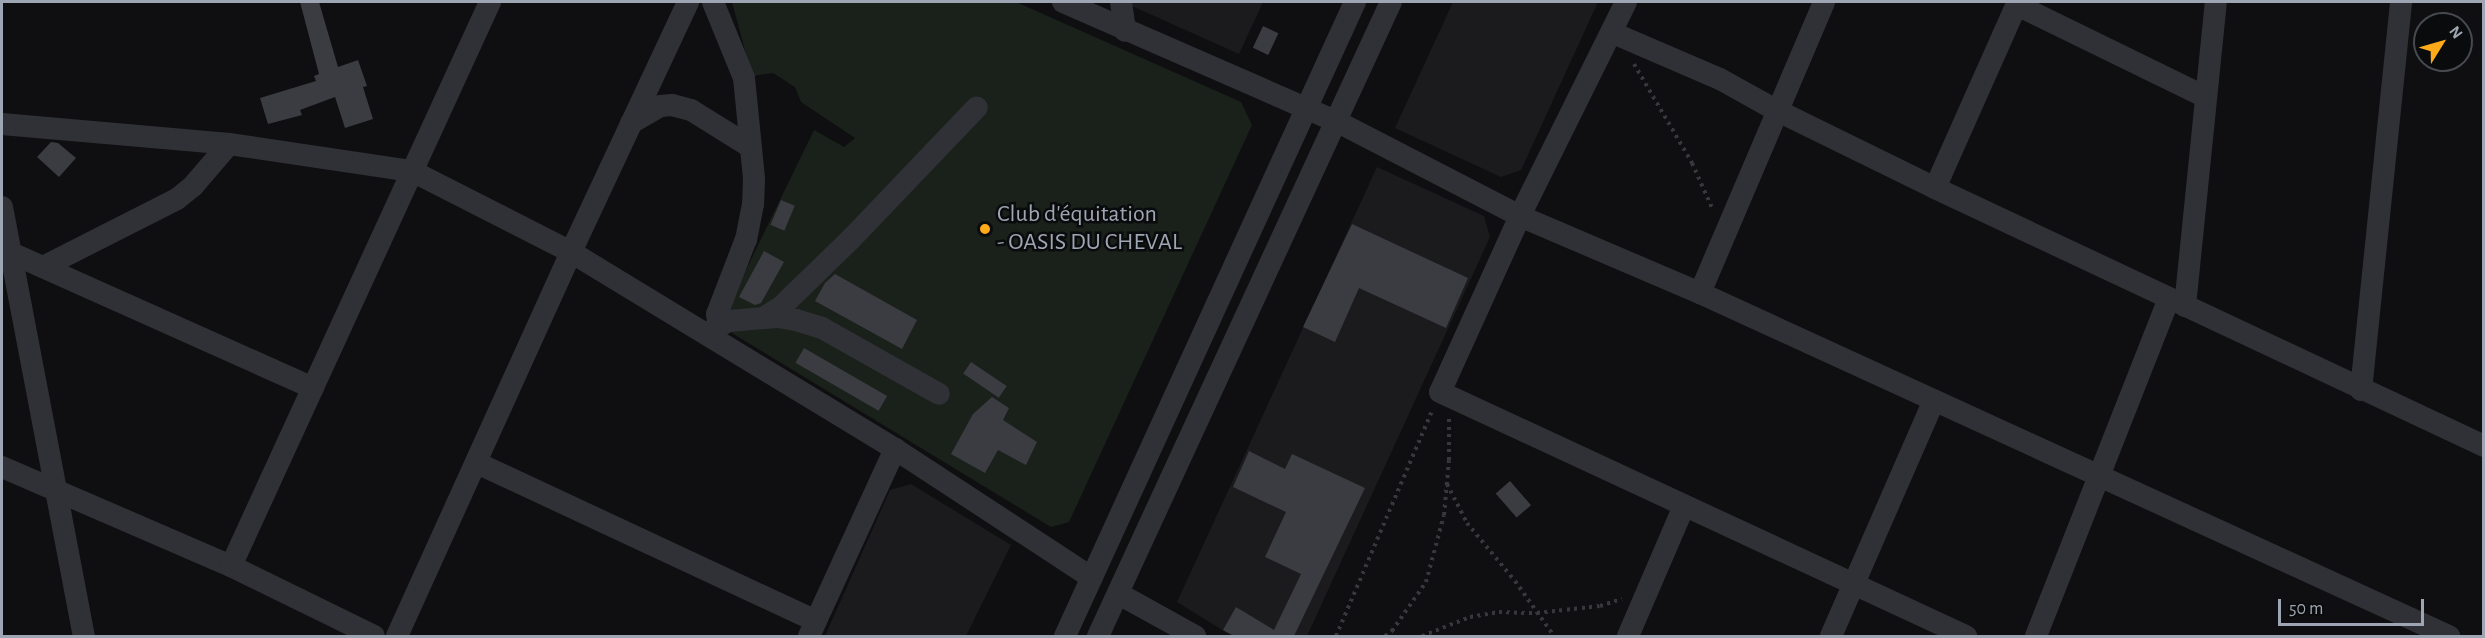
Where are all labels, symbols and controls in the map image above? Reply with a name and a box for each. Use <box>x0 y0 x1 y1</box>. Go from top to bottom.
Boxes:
north arrow <box>2413 12 2473 72</box>
text: N <box>2446 23 2466 42</box>
place label: Club d'équitation - OASIS DU CHEVAL <box>997 201 1182 257</box>
marker: Club d'équitation - OASIS DU CHEVAL <box>978 222 992 236</box>
scale bar <box>2281 587 2426 625</box>
text: 50 m <box>2289 600 2323 618</box>

